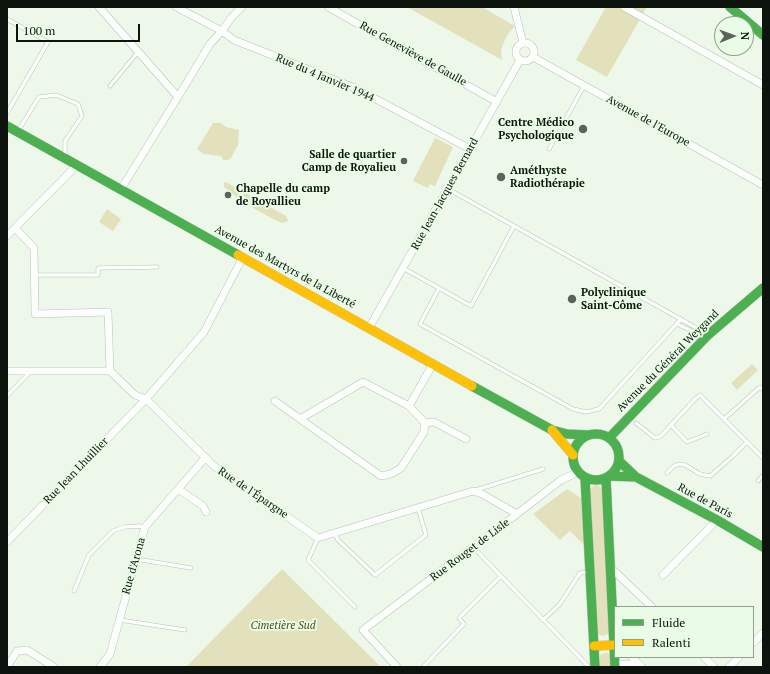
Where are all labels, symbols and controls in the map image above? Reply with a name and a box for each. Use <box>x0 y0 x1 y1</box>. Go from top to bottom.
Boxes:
scale bar <box>18 16 142 42</box>
north arrow <box>714 16 754 56</box>
street label: Rue Geneviève de Gaulle <box>357 19 469 89</box>
text: 100 m <box>23 23 55 38</box>
text: N <box>738 32 752 40</box>
street label: Rue du 4 Janvier 1944 <box>274 51 376 105</box>
street label: Avenue de l'Europe <box>604 93 692 149</box>
place label: Centre Médico Psychologique <box>498 116 574 142</box>
marker: Centre Médico Psychologique <box>577 123 589 135</box>
street label: Rue Jean-Jacques Bernard <box>409 136 481 252</box>
place label: Salle de quartier Camp de Royalieu <box>302 148 396 174</box>
marker: Salle de quartier Camp de Royalieu <box>399 156 409 166</box>
place label: Améthyste Radiothérapie <box>510 164 585 190</box>
marker: Améthyste Radiothérapie <box>495 171 507 183</box>
place label: Chapelle du camp de Royallieu <box>236 182 330 208</box>
marker: Chapelle du camp de Royallieu <box>223 190 233 200</box>
street label: Avenue des Martyrs de la Liberté <box>212 223 358 311</box>
place label: Polyclinique Saint-Côme <box>581 286 646 312</box>
marker: Polyclinique Saint-Côme <box>566 293 578 305</box>
street label: Avenue du Général Weygand <box>614 307 722 415</box>
street label: Rue Jean Lhuillier <box>41 435 111 507</box>
street label: Rue de l'Épargne <box>215 465 291 521</box>
street label: Rue de Paris <box>675 481 735 521</box>
street label: Rue Rouget de Lisle <box>428 516 512 584</box>
street label: Rue d'Arona <box>120 536 148 596</box>
legend <box>614 606 754 658</box>
text: Fluide <box>652 615 685 630</box>
park label: Cimetière Sud <box>250 619 316 633</box>
text: Ralenti <box>652 635 691 650</box>

